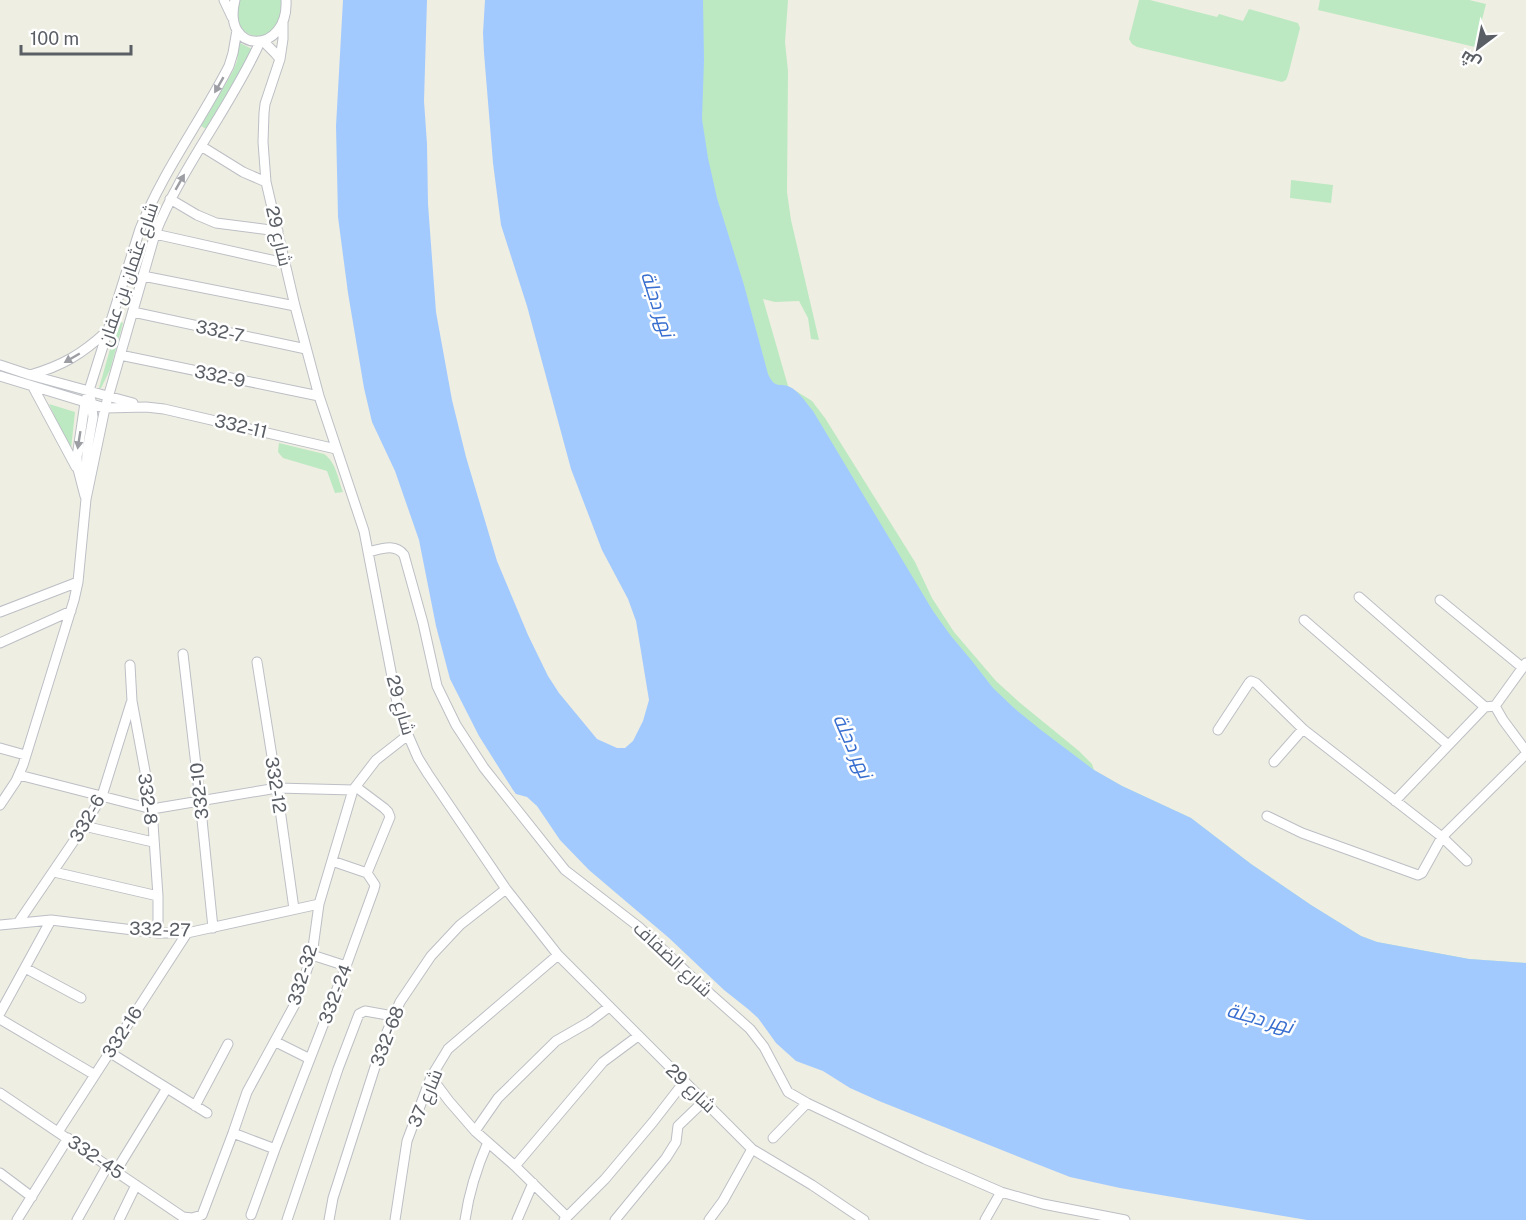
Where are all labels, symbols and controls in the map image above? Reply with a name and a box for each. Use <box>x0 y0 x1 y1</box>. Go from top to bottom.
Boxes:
scale bar <box>21 18 130 56</box>
north arrow <box>1448 18 1508 78</box>
text: 100 m <box>30 28 79 49</box>
text: ش <box>1457 47 1484 74</box>
one-way arrow <box>213 77 224 93</box>
one-way arrow <box>175 173 185 190</box>
street label: شارع عثمان بن عفان <box>94 200 164 349</box>
street label: شارع 29 <box>260 204 296 269</box>
water label: نهر دجلة <box>636 268 681 343</box>
street label: 332-7 <box>194 316 246 346</box>
one-way arrow <box>63 353 80 363</box>
street label: 332-9 <box>193 360 247 392</box>
street label: 332-11 <box>213 410 269 442</box>
one-way arrow <box>74 430 83 449</box>
street label: شارع 29 <box>381 673 420 738</box>
water label: نهر دجلة <box>828 710 879 784</box>
street label: 332-12 <box>261 755 291 815</box>
street label: 332-10 <box>186 762 212 820</box>
street label: 332-8 <box>134 772 162 826</box>
street label: 332-6 <box>65 791 109 845</box>
street label: 332-27 <box>129 917 191 941</box>
street label: شارع الضفاف <box>628 917 717 1002</box>
street label: 332-32 <box>283 942 321 1008</box>
street label: 332-24 <box>314 961 356 1027</box>
water label: نهر دجلة <box>1224 998 1298 1039</box>
street label: 332-16 <box>98 1002 146 1062</box>
street label: 332-68 <box>366 1003 408 1069</box>
street label: شارع 29 <box>660 1059 720 1118</box>
street label: شارع 37 <box>403 1066 448 1131</box>
street label: 332-45 <box>64 1131 128 1183</box>

